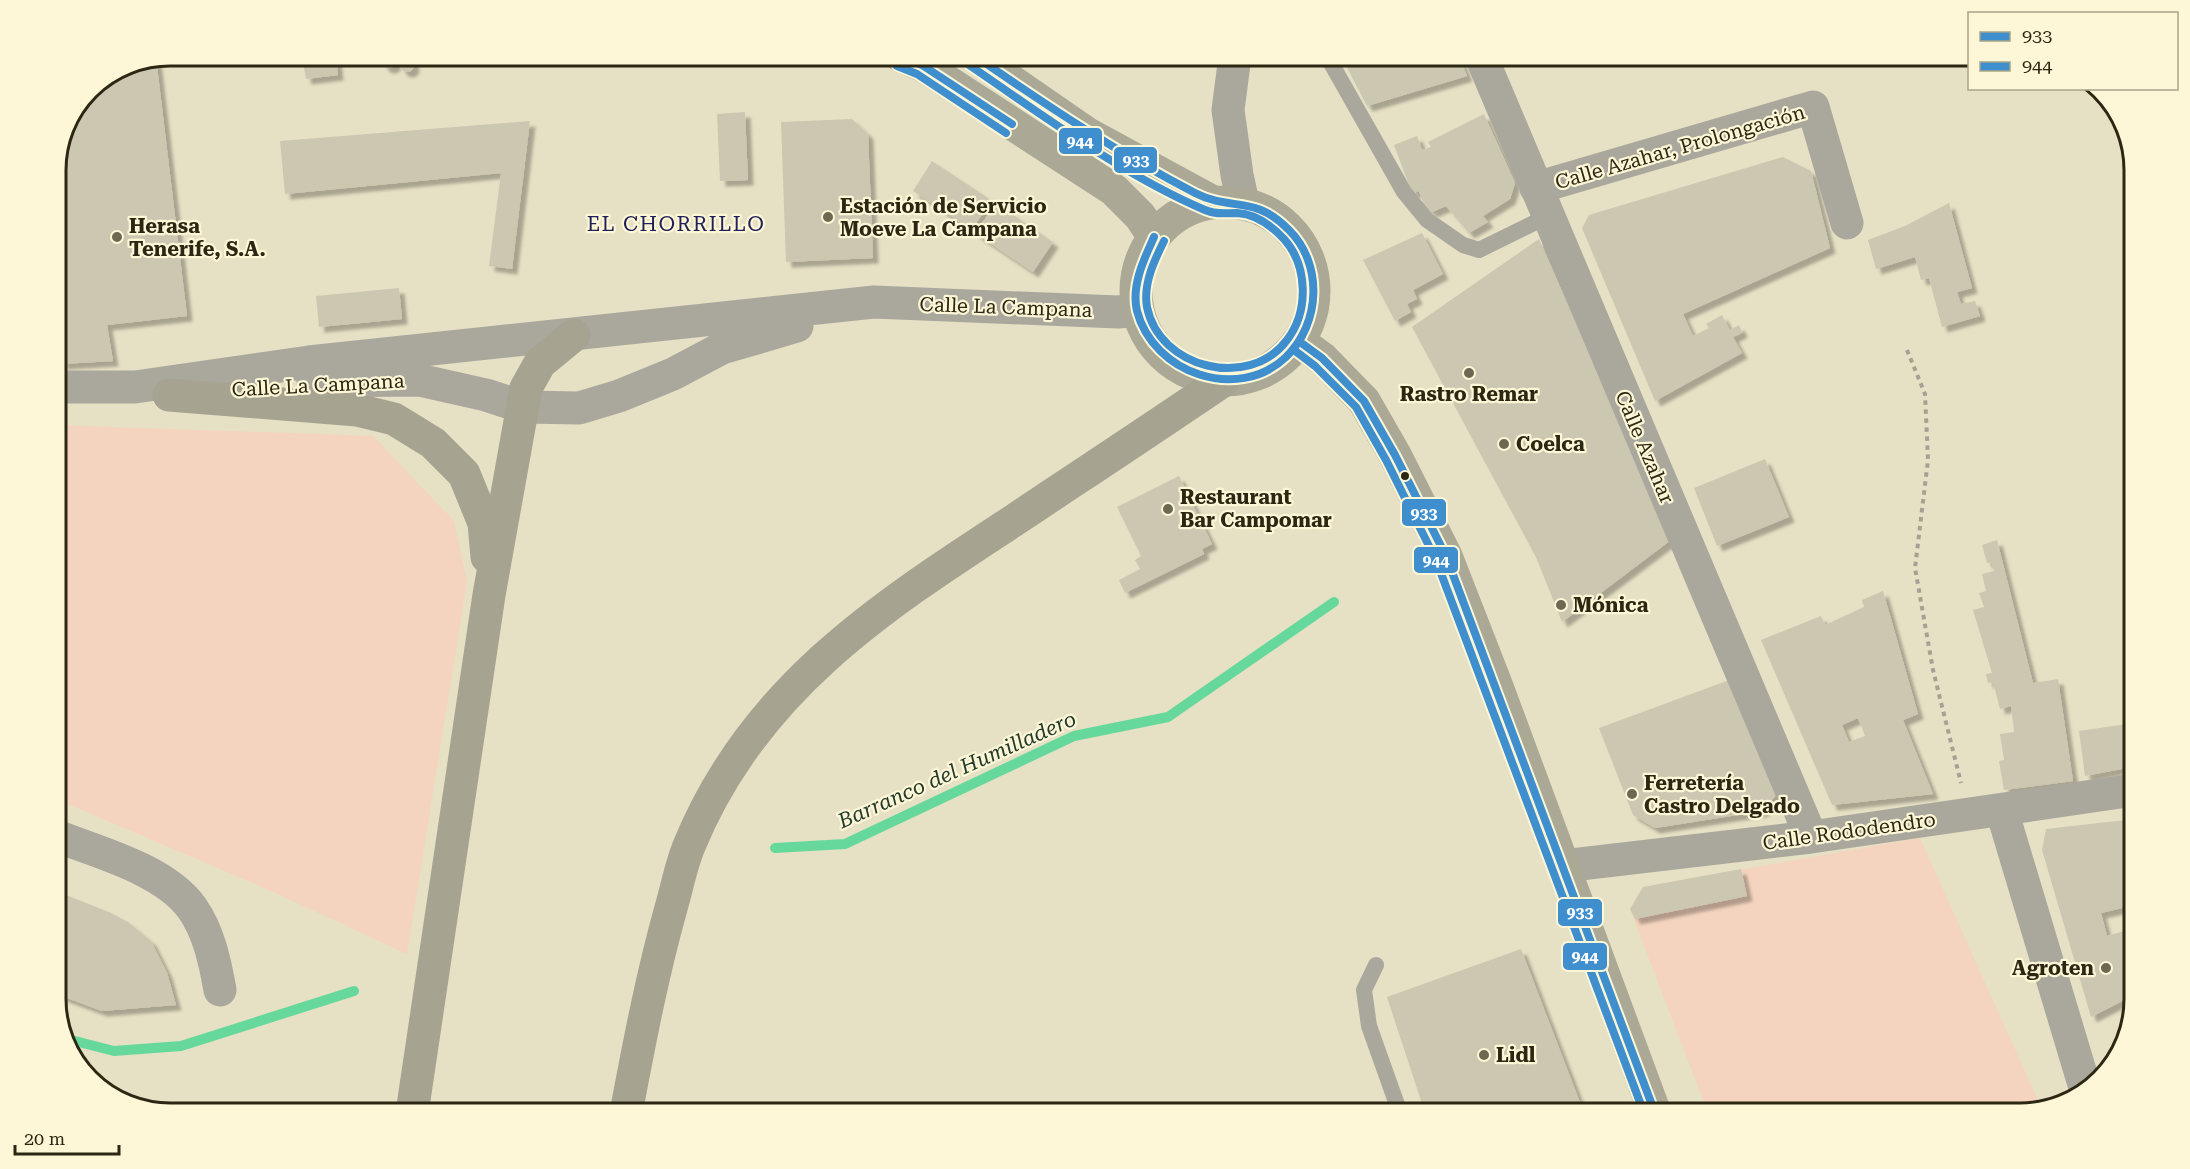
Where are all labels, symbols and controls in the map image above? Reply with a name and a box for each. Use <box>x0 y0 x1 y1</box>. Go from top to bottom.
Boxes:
legend <box>1968 12 2178 90</box>
text: 933 <box>2022 25 2052 46</box>
text: 944 <box>2022 55 2052 76</box>
street label: Calle Azahar, Prolongación <box>1552 100 1808 194</box>
line badge: 944 <box>1058 127 1103 155</box>
text: 944 <box>1067 132 1093 151</box>
line badge: 933 <box>1113 146 1158 174</box>
text: 933 <box>1123 151 1149 170</box>
place label: Estación de Servicio Moeve La Campana <box>840 194 1047 241</box>
marker: Estación de Servicio Moeve La Campana <box>821 210 835 224</box>
district label: EL CHORRILLO <box>587 212 765 236</box>
place label: Herasa Tenerife, S.A. <box>129 214 266 261</box>
marker: Herasa Tenerife, S.A. <box>110 230 124 244</box>
street label: Calle La Campana <box>919 292 1093 322</box>
marker: Rastro Remar <box>1462 366 1476 380</box>
street label: Calle La Campana <box>231 368 405 402</box>
place label: Rastro Remar <box>1400 382 1538 406</box>
street label: Calle Azahar <box>1611 387 1679 507</box>
place label: Coelca <box>1516 432 1585 456</box>
marker: Coelca <box>1497 437 1511 451</box>
unlabelled marker <box>1399 470 1411 482</box>
place label: Restaurant Bar Campomar <box>1180 485 1332 532</box>
line badge: 933 <box>1401 498 1447 527</box>
marker: Restaurant Bar Campomar <box>1161 502 1175 516</box>
text: 933 <box>1411 504 1437 523</box>
line badge: 944 <box>1413 546 1459 574</box>
text: 944 <box>1423 551 1449 570</box>
place label: Mónica <box>1573 593 1649 617</box>
marker: Mónica <box>1554 598 1568 612</box>
water label: Barranco del Humilladero <box>833 707 1080 834</box>
place label: Ferretería Castro Delgado <box>1644 771 1800 818</box>
marker: Ferretería Castro Delgado <box>1625 787 1639 801</box>
street label: Calle Rododendro <box>1761 807 1937 855</box>
line badge: 933 <box>1557 898 1603 927</box>
text: 933 <box>1567 903 1593 922</box>
line badge: 944 <box>1562 942 1608 971</box>
text: 944 <box>1572 947 1598 966</box>
place label: Agroten <box>2012 956 2095 980</box>
marker: Agroten <box>2099 961 2113 975</box>
place label: Lidl <box>1496 1043 1536 1067</box>
marker: Lidl <box>1477 1048 1491 1062</box>
scale bar <box>15 1118 118 1156</box>
text: 20 m <box>24 1128 65 1149</box>

